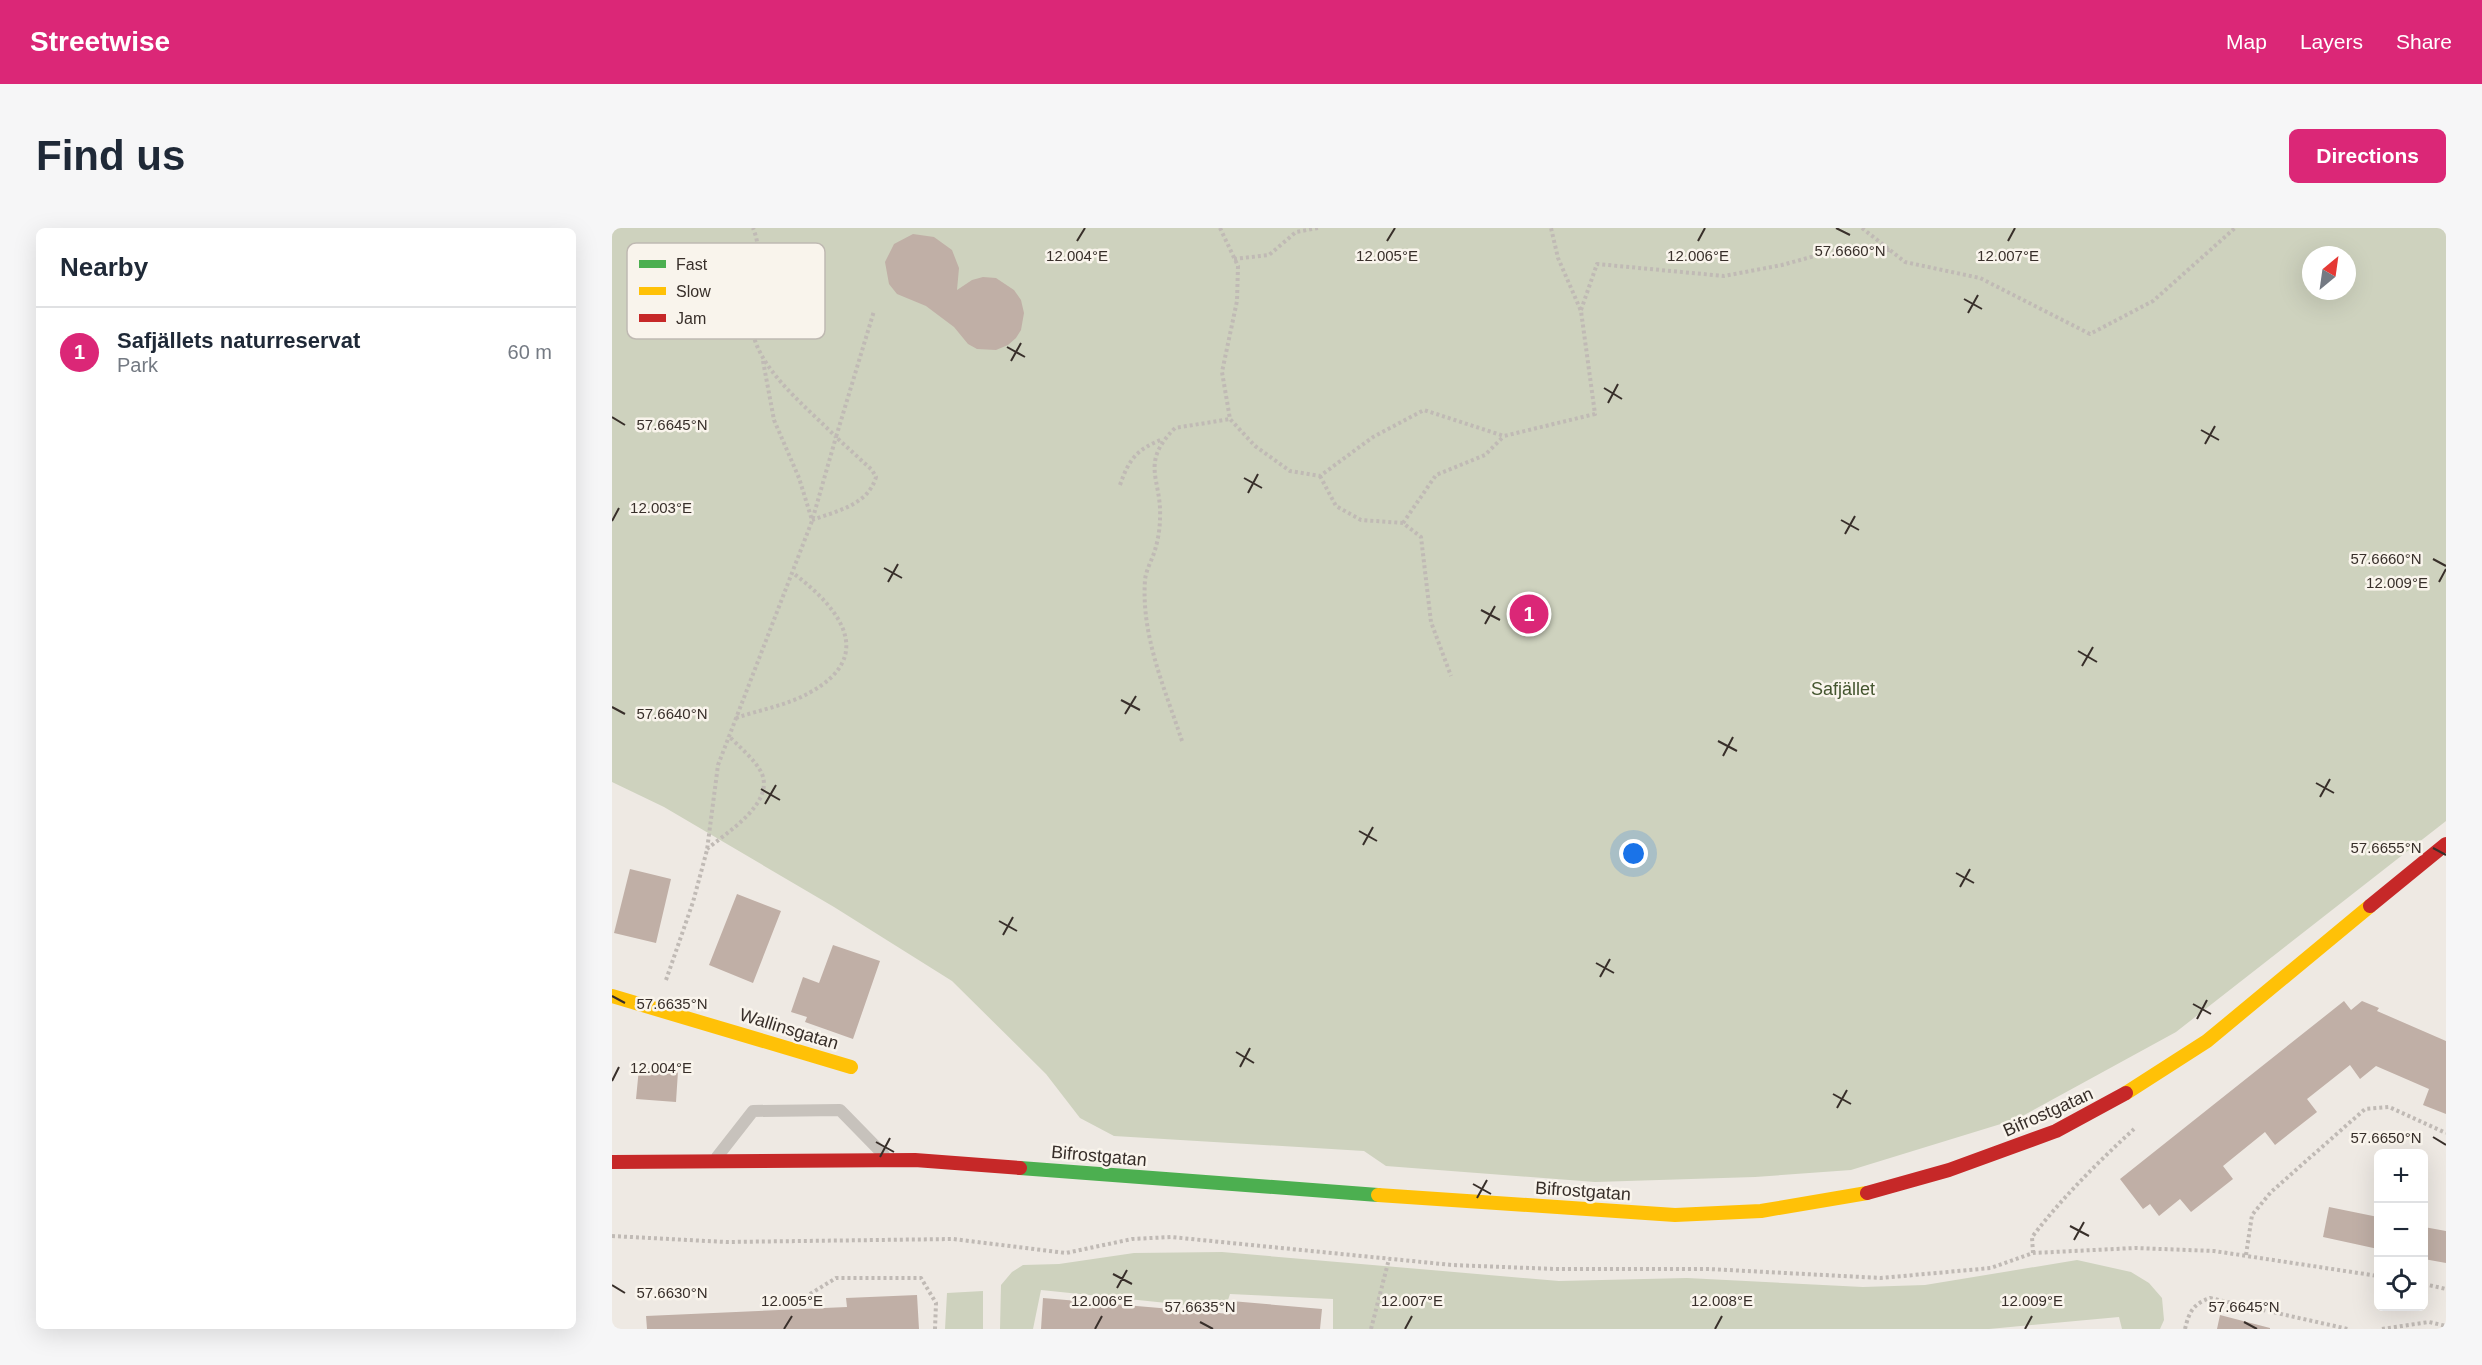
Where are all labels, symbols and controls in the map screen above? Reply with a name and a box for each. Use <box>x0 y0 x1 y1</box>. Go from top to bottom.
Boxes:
text: Streetwise <box>30 26 170 57</box>
text: Map <box>2226 30 2267 53</box>
text: Layers <box>2300 30 2363 53</box>
text: Share <box>2396 30 2452 53</box>
button: Directions <box>2289 129 2446 183</box>
text: Find us <box>36 132 185 179</box>
text: 57.6660°N <box>1814 242 1886 259</box>
legend <box>627 243 825 339</box>
north arrow <box>2302 246 2356 300</box>
text: 12.004°E <box>1046 247 1108 264</box>
text: 12.005°E <box>1356 247 1418 264</box>
text: 12.006°E <box>1667 247 1729 264</box>
text: 12.007°E <box>1977 247 2039 264</box>
text: Nearby <box>60 252 148 282</box>
text: Fast <box>676 256 708 273</box>
text: Slow <box>676 283 711 300</box>
text: Jam <box>676 310 706 327</box>
text: Safjällets naturreservat <box>117 328 360 353</box>
text: 1 <box>74 341 85 363</box>
text: 60 m <box>508 341 552 363</box>
text: Park <box>117 354 158 376</box>
text: 57.6645°N <box>636 416 708 433</box>
text: 12.003°E <box>630 499 692 516</box>
text: 57.6660°N <box>2350 550 2422 567</box>
text: 12.009°E <box>2366 574 2428 591</box>
pin: 1 <box>1510 592 1548 636</box>
park label: Safjället <box>1811 679 1875 699</box>
text: 57.6640°N <box>636 705 708 722</box>
your location <box>1619 839 1648 868</box>
text: 57.6655°N <box>2350 839 2422 856</box>
text: 57.6635°N <box>636 995 708 1012</box>
street label: Wallinsgatan <box>737 1004 841 1054</box>
text: 12.004°E <box>630 1059 692 1076</box>
street label: Bifrostgatan <box>2000 1083 2096 1141</box>
text: 57.6650°N <box>2350 1129 2422 1146</box>
street label: Bifrostgatan <box>1050 1142 1148 1170</box>
map controls <box>2374 1149 2428 1311</box>
button: + <box>2374 1149 2428 1203</box>
street label: Bifrostgatan <box>1534 1178 1632 1204</box>
button: − <box>2374 1203 2428 1257</box>
button: locate <box>2374 1257 2428 1311</box>
text: 57.6630°N <box>636 1284 708 1301</box>
text: 12.005°E <box>761 1292 823 1309</box>
text: 12.006°E <box>1071 1292 1133 1309</box>
text: 12.007°E <box>1381 1292 1443 1309</box>
text: 12.008°E <box>1691 1292 1753 1309</box>
text: 12.009°E <box>2001 1292 2063 1309</box>
text: 57.6635°N <box>1164 1298 1236 1315</box>
text: 57.6645°N <box>2208 1298 2280 1315</box>

